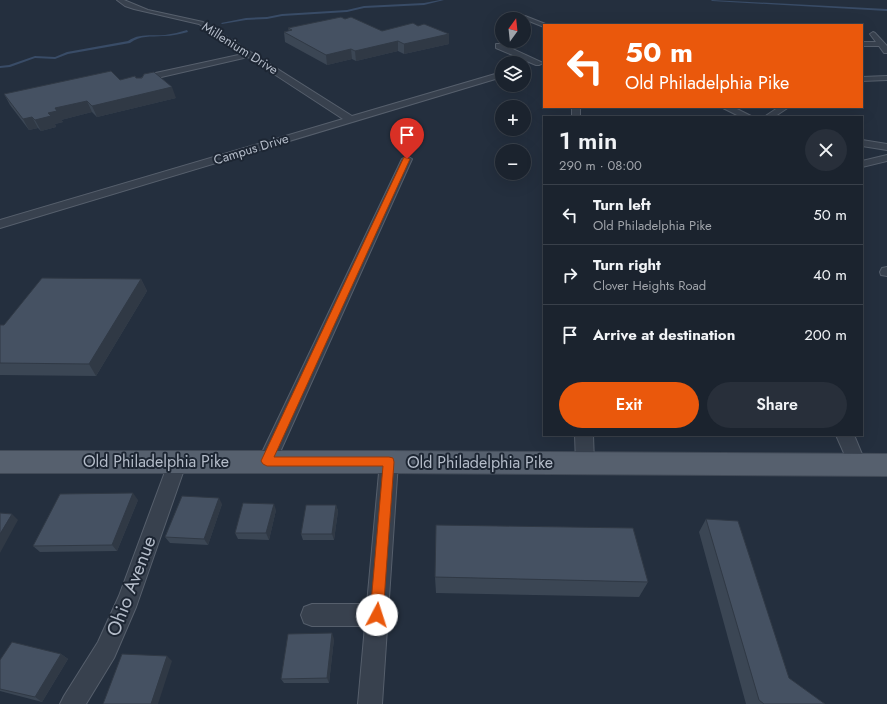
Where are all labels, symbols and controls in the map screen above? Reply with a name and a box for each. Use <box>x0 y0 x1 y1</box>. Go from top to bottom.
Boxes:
north arrow <box>495 12 531 48</box>
map controls <box>495 12 531 180</box>
street label: Millenium Drive <box>198 17 282 79</box>
text: 50 m <box>625 32 693 73</box>
icon: left <box>559 40 611 92</box>
button: layers <box>495 56 531 92</box>
text: Old Philadelphia Pike <box>625 70 789 96</box>
button: + <box>495 100 531 136</box>
pin <box>390 118 424 159</box>
text: 1 min <box>559 123 617 158</box>
icon: arrive <box>396 124 418 146</box>
street label: Campus Drive <box>211 128 291 169</box>
button: close <box>805 129 847 171</box>
button: − <box>495 144 531 180</box>
text: 290 m · 08:00 <box>559 156 642 175</box>
text: Turn left <box>593 194 651 216</box>
icon: left <box>559 204 581 226</box>
text: 50 m <box>813 204 847 226</box>
text: Old Philadelphia Pike <box>593 216 712 235</box>
text: Turn right <box>593 254 661 276</box>
icon: right <box>559 264 581 286</box>
text: 40 m <box>813 264 847 286</box>
text: Clover Heights Road <box>593 276 706 295</box>
icon: arrive <box>559 324 581 346</box>
text: Arrive at destination <box>593 324 735 346</box>
text: 200 m <box>804 324 847 346</box>
button: Exit <box>559 382 699 428</box>
button: Share <box>707 382 847 428</box>
street label: Old Philadelphia Pike <box>83 450 229 473</box>
street label: Old Philadelphia Pike <box>407 451 553 474</box>
street label: Ohio Avenue <box>100 532 163 640</box>
position arrow <box>356 594 398 636</box>

